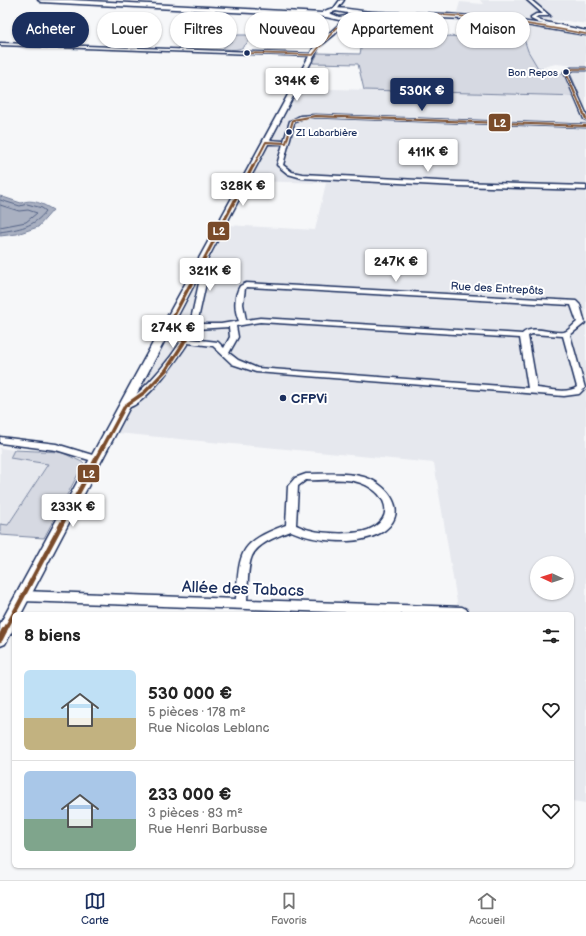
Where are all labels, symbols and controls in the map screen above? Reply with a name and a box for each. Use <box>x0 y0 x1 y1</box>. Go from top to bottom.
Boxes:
chip: Acheter <box>12 12 89 48</box>
chip: Louer <box>97 12 162 48</box>
chip: Filtres <box>170 12 237 48</box>
chip: Nouveau <box>245 12 329 48</box>
chip: Appartement <box>337 12 448 48</box>
chip: Maison <box>456 12 530 48</box>
unlabelled marker <box>242 48 252 58</box>
place label: Bon Repos <box>508 67 558 79</box>
marker: Bon Repos <box>561 67 571 77</box>
pin: 394K € <box>264 68 330 102</box>
text: 394K € <box>274 73 320 89</box>
pin: 530K € <box>389 78 455 112</box>
text: 530K € <box>399 83 445 99</box>
line badge: L2 <box>488 113 511 132</box>
text: L2 <box>494 117 507 130</box>
marker: ZI Labarbière <box>284 127 294 137</box>
place label: ZI Labarbière <box>295 127 357 139</box>
pin: 411K € <box>395 139 461 173</box>
text: 411K € <box>408 144 448 160</box>
pin: 328K € <box>210 173 276 207</box>
text: 328K € <box>220 178 266 194</box>
line badge: L2 <box>207 221 230 241</box>
text: L2 <box>213 225 226 238</box>
pin: 247K € <box>363 249 429 283</box>
text: 247K € <box>374 254 418 270</box>
pin: 321K € <box>177 258 243 292</box>
text: 321K € <box>189 263 231 279</box>
street label: Rue des Entrepôts <box>450 280 544 297</box>
pin: 274K € <box>140 315 206 349</box>
text: 274K € <box>151 320 195 336</box>
place label: CFPVi <box>291 391 327 407</box>
marker: CFPVi <box>278 393 288 403</box>
line badge: L2 <box>77 464 100 483</box>
text: L2 <box>83 468 96 481</box>
pin: 233K € <box>40 494 106 528</box>
text: 233K € <box>51 499 95 515</box>
north arrow <box>530 556 574 600</box>
map controls <box>530 556 574 600</box>
street label: Allée des Tabacs <box>182 578 304 601</box>
icon: filters <box>540 625 562 647</box>
text: 8 biens <box>24 626 81 646</box>
text: 530 000 € <box>148 684 232 704</box>
icon: home <box>56 686 104 734</box>
icon: heart <box>540 699 562 721</box>
text: 5 pièces · 178 m² <box>148 704 246 720</box>
text: Rue Nicolas Leblanc <box>148 720 269 736</box>
text: 233 000 € <box>148 785 231 805</box>
icon: home <box>56 787 104 835</box>
icon: heart <box>540 800 562 822</box>
text: 3 pièces · 83 m² <box>148 805 243 821</box>
text: Rue Henri Barbusse <box>148 821 267 837</box>
tab: Carte <box>81 890 109 927</box>
tab: Favoris <box>271 890 307 927</box>
tab: Accueil <box>469 890 505 927</box>

